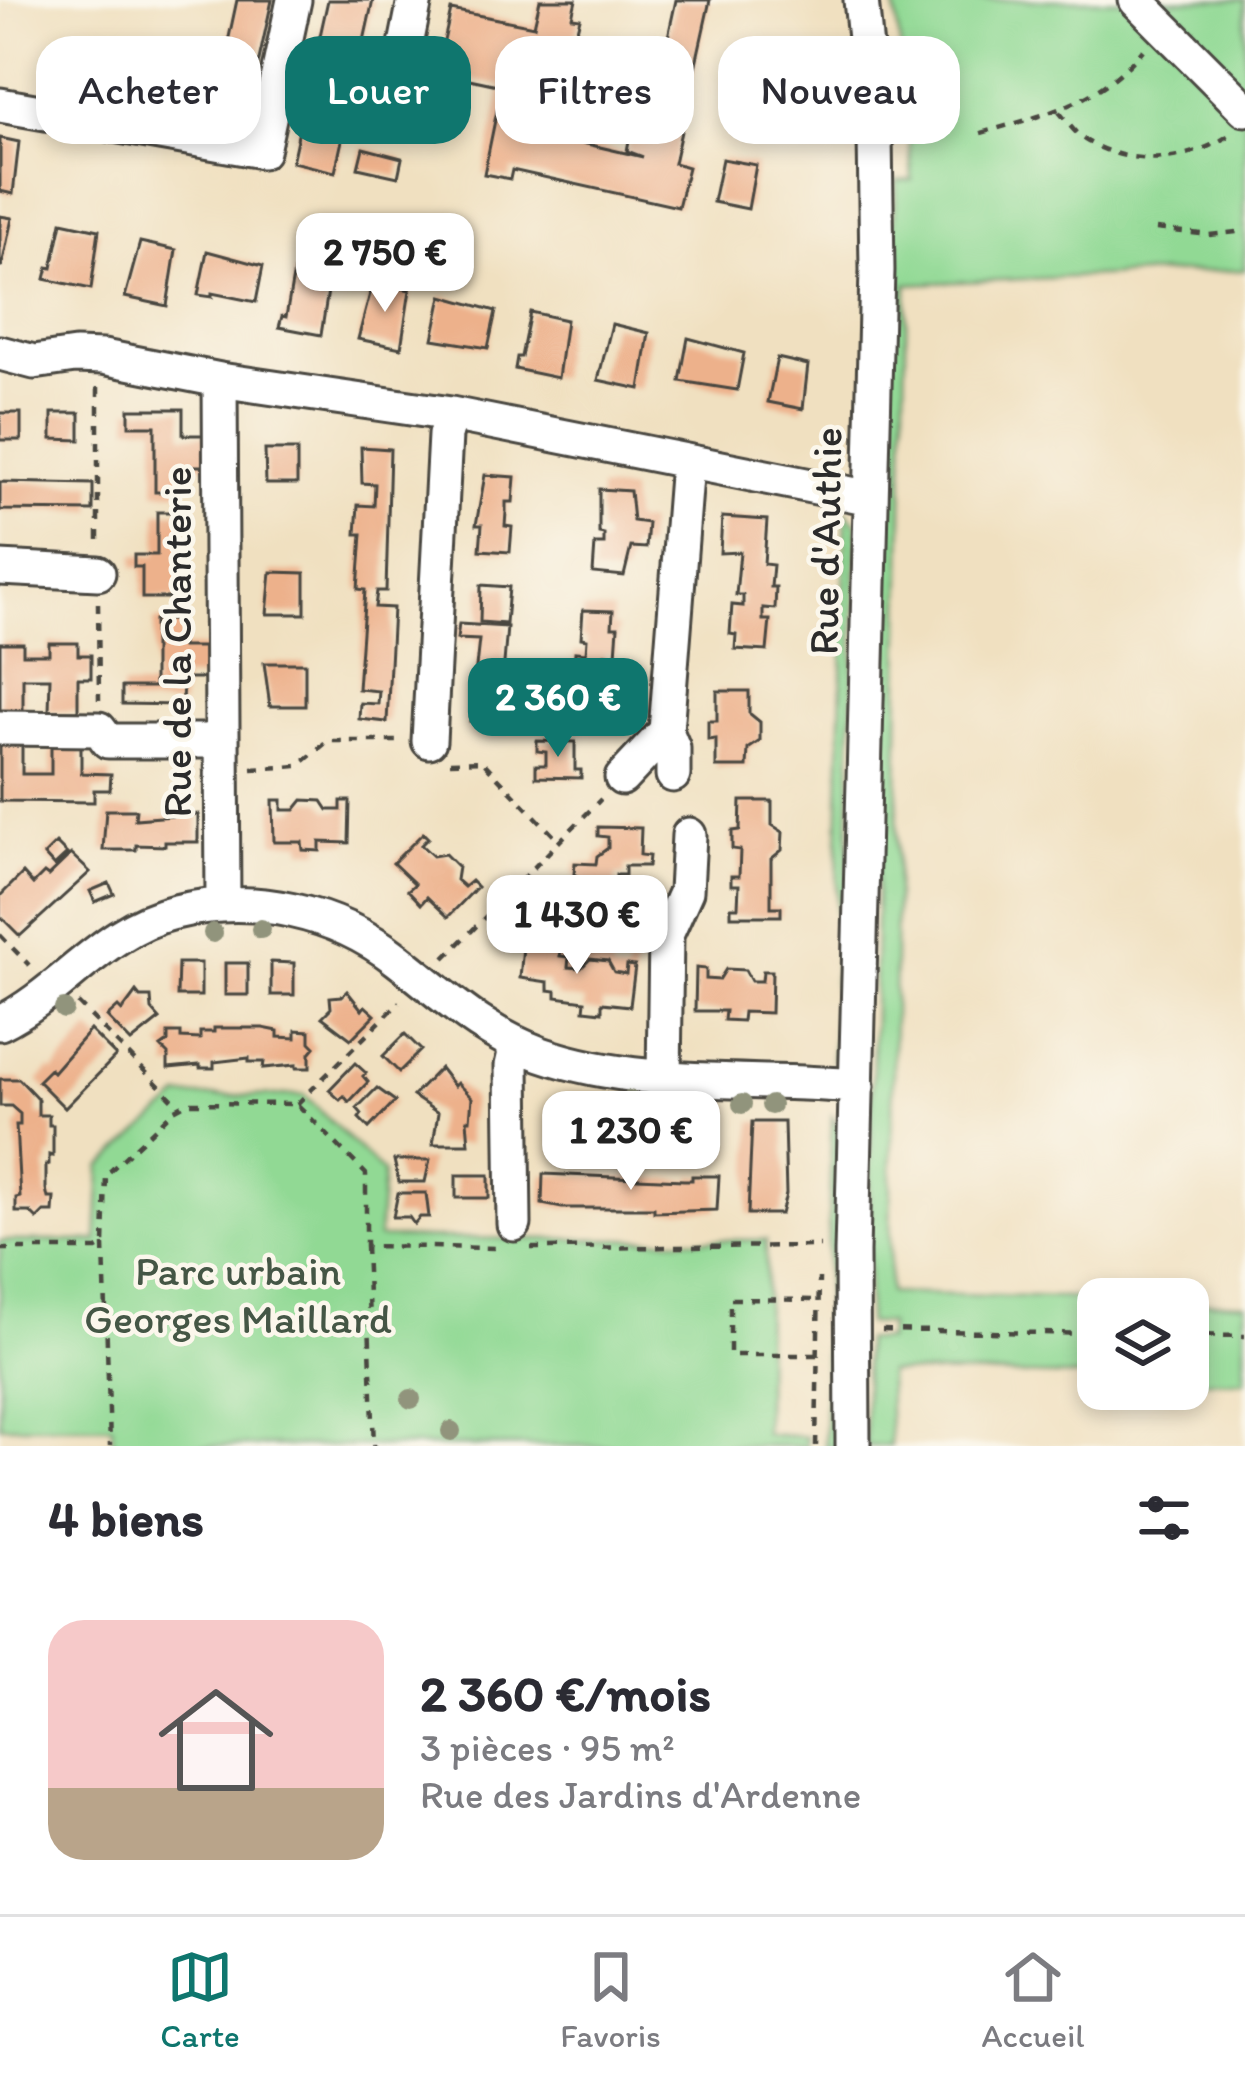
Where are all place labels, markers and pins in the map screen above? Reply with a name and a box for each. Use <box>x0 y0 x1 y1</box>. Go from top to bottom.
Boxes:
pin: 2 750 € <box>274 213 496 315</box>
pin: 2 360 € <box>447 658 669 760</box>
pin: 1 430 € <box>466 875 688 977</box>
pin: 1 230 € <box>520 1091 742 1193</box>

